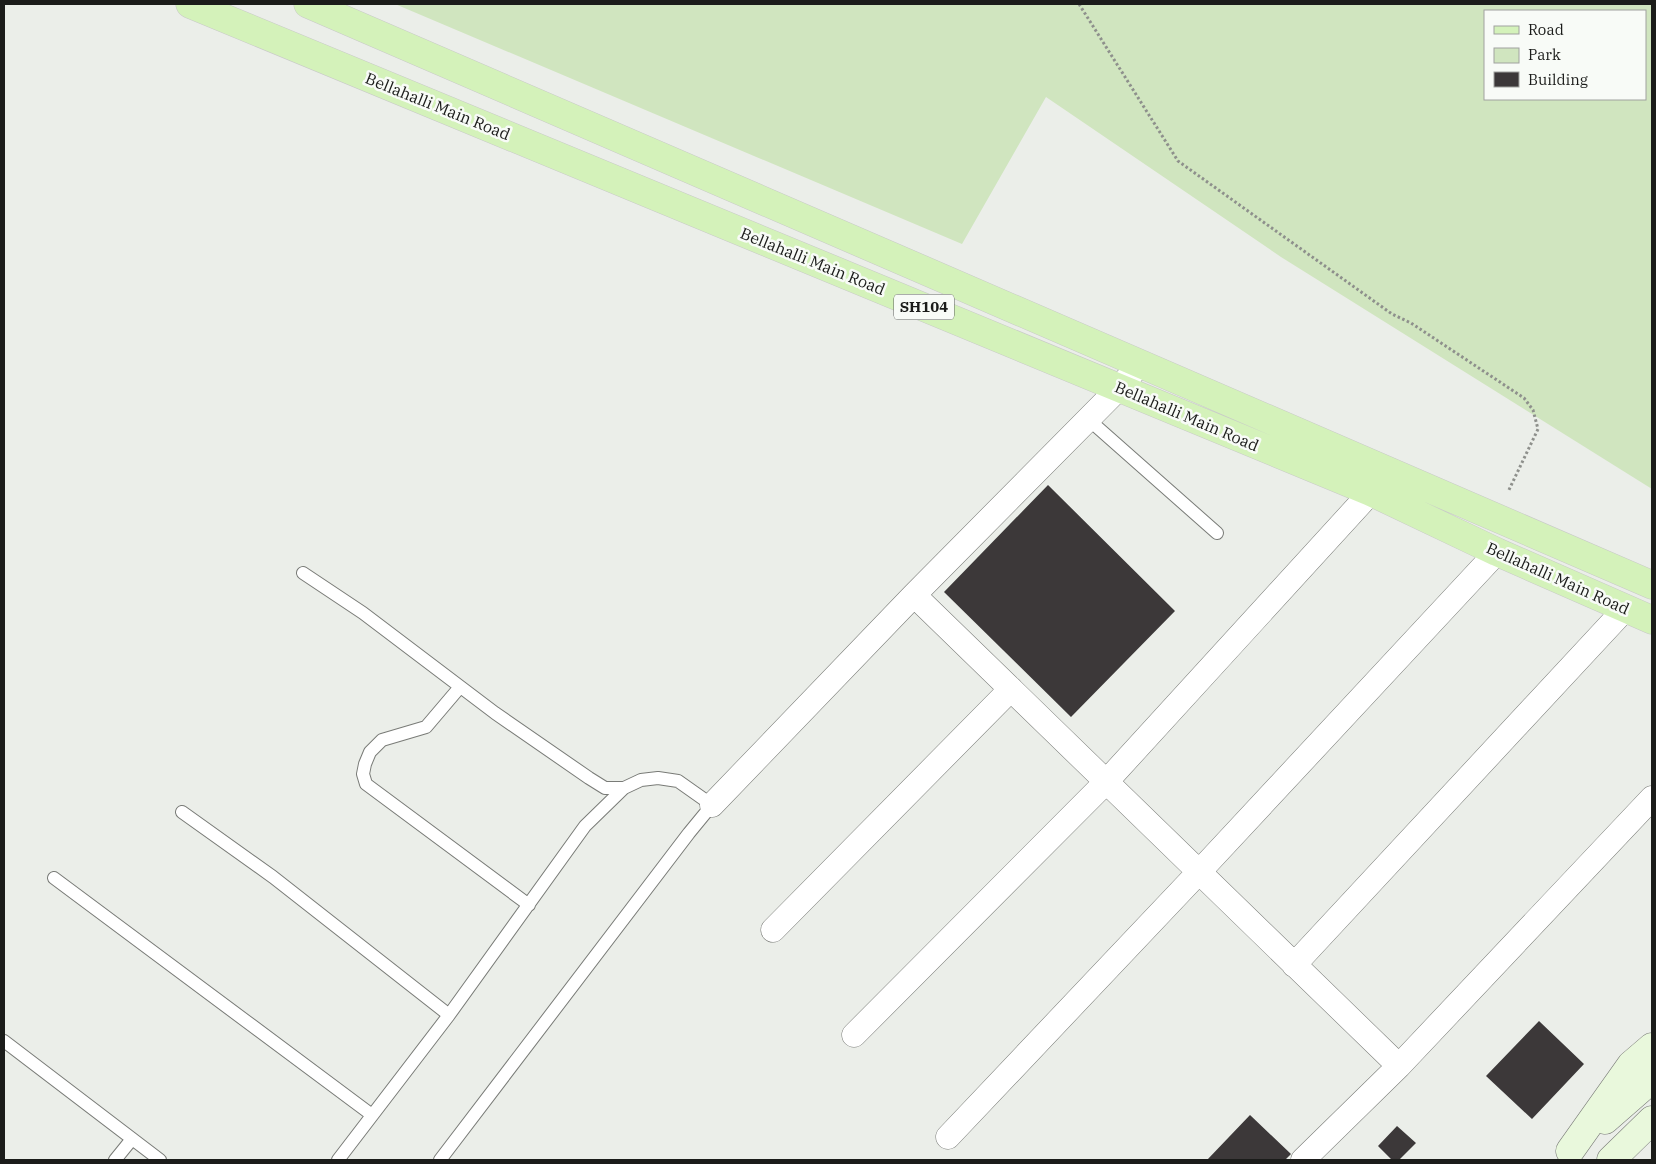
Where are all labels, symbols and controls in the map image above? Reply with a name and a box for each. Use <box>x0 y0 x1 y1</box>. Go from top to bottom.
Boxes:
legend <box>1484 10 1646 100</box>
text: Road <box>1528 20 1564 39</box>
text: Park <box>1528 45 1561 64</box>
street label: Bellahalli Main Road <box>363 68 514 144</box>
text: Building <box>1528 70 1588 89</box>
street label: Bellahalli Main Road <box>738 223 889 299</box>
road number: SH104 <box>894 294 954 320</box>
street label: Bellahalli Main Road <box>1112 377 1262 456</box>
street label: Bellahalli Main Road <box>1483 537 1633 619</box>

